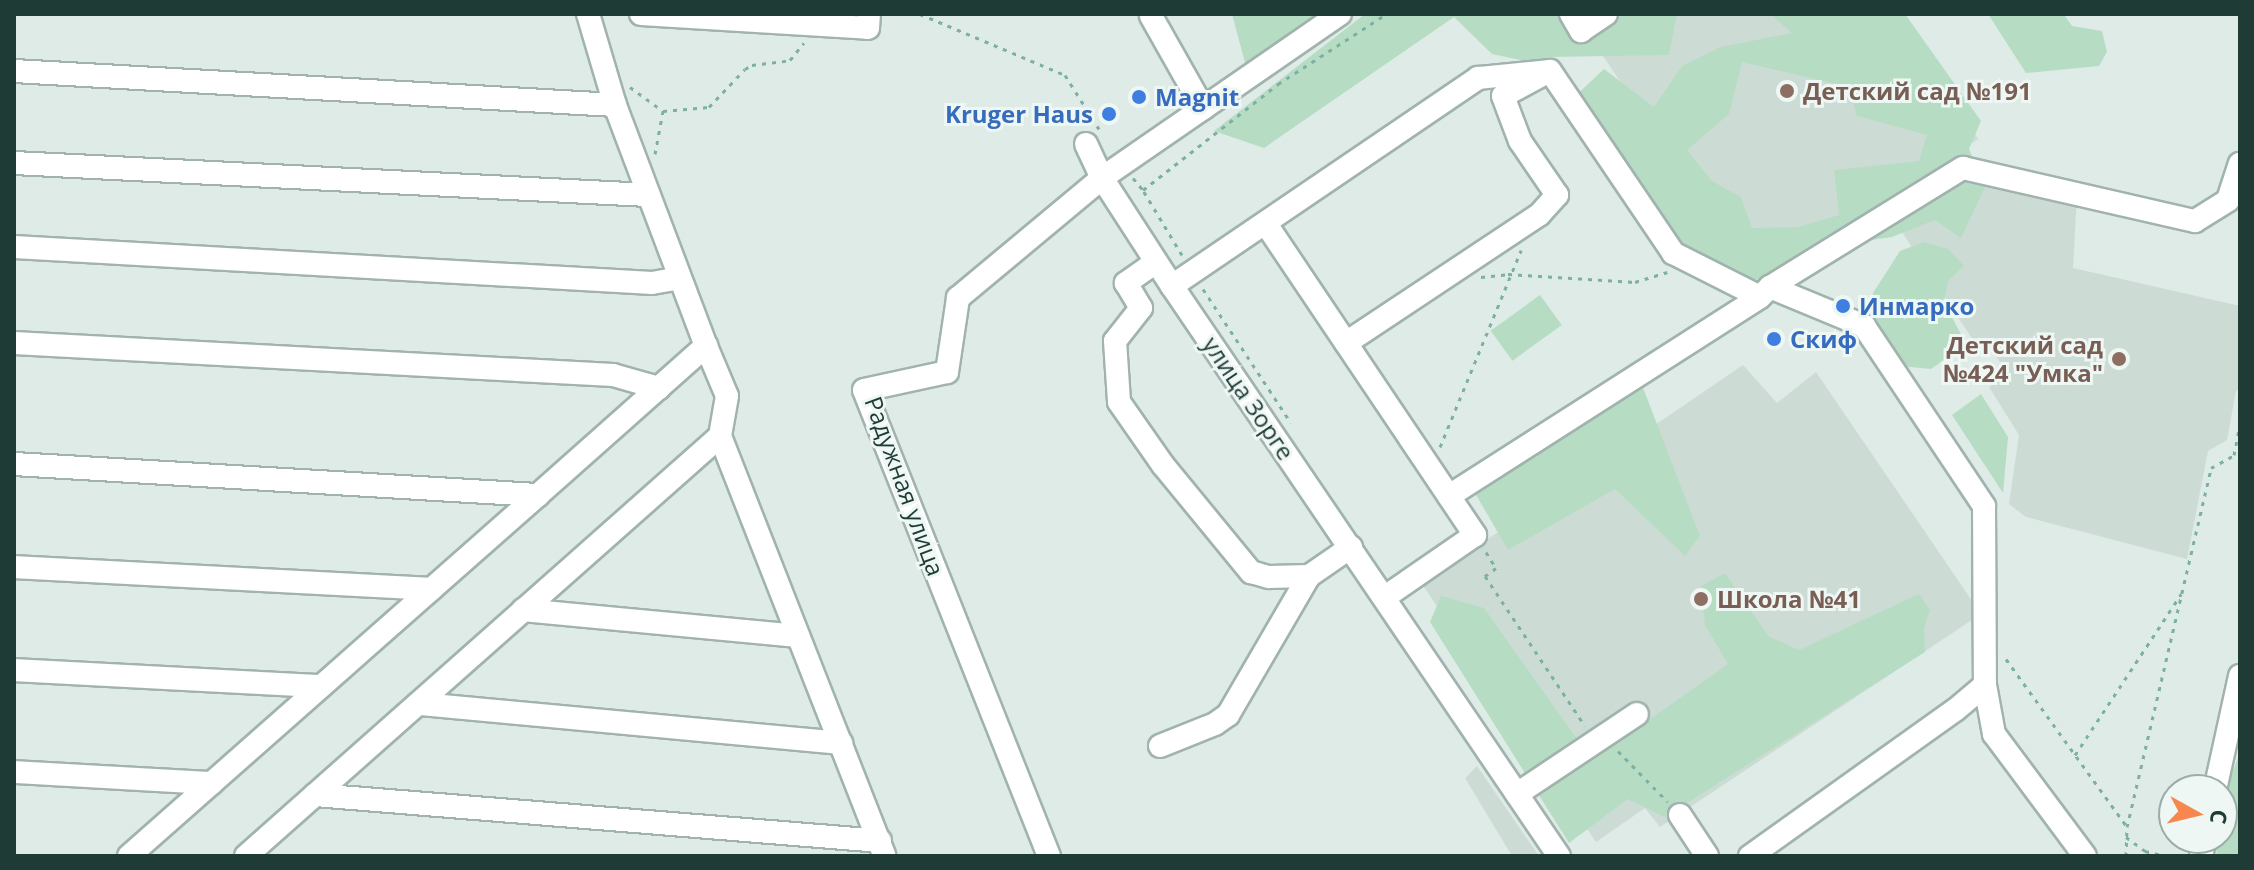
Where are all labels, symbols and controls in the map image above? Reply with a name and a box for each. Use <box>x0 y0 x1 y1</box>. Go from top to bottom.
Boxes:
place label: Детский сад №191 <box>1803 77 2032 105</box>
marker: Детский сад №191 <box>1778 82 1796 100</box>
place label: Magnit <box>1155 83 1239 111</box>
marker: Magnit <box>1130 88 1148 106</box>
place label: Kruger Haus <box>945 100 1093 128</box>
marker: Kruger Haus <box>1100 105 1118 123</box>
place label: Инмарко <box>1859 292 1974 320</box>
marker: Инмарко <box>1834 297 1852 315</box>
place label: Скиф <box>1790 325 1857 353</box>
marker: Скиф <box>1765 330 1783 348</box>
street label: улица Зорге <box>1197 331 1301 465</box>
place label: Детский сад №424 "Умка" <box>1943 331 2103 387</box>
marker: Детский сад №424 "Умка" <box>2110 350 2128 368</box>
street label: Радужная улица <box>859 392 951 580</box>
place label: Школа №41 <box>1717 585 1861 613</box>
marker: Школа №41 <box>1692 590 1710 608</box>
north arrow <box>2158 774 2238 854</box>
text: С <box>2204 808 2236 826</box>

